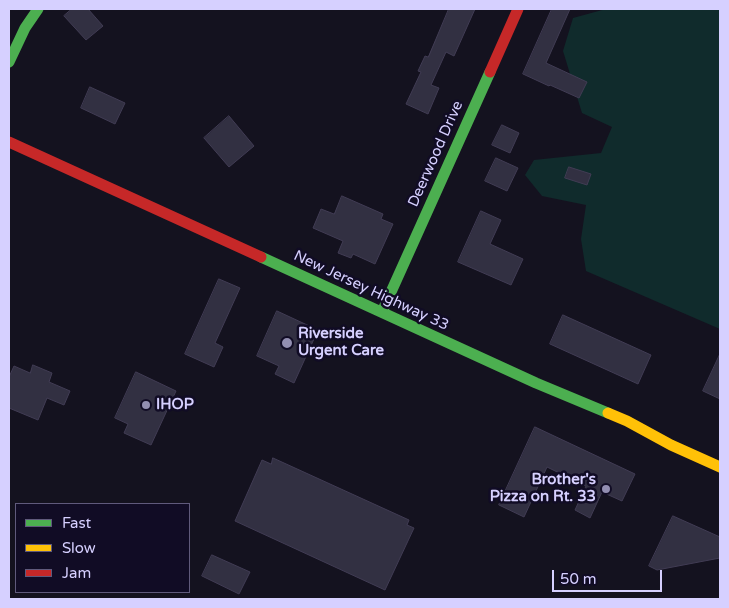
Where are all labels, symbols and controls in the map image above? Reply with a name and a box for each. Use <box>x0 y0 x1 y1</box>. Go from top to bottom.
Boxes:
street label: Deerwood Drive <box>405 98 467 210</box>
street label: New Jersey Highway 33 <box>291 247 451 335</box>
place label: Riverside Urgent Care <box>298 325 384 360</box>
marker: Riverside Urgent Care <box>280 336 294 350</box>
place label: IHOP <box>156 396 194 414</box>
marker: IHOP <box>140 399 152 411</box>
place label: Brother's Pizza on Rt. 33 <box>490 471 596 506</box>
marker: Brother's Pizza on Rt. 33 <box>600 483 612 495</box>
legend <box>15 503 190 593</box>
text: Fast <box>62 514 91 532</box>
text: Slow <box>62 539 96 557</box>
scale bar <box>554 560 664 592</box>
text: Jam <box>62 564 91 582</box>
text: 50 m <box>560 570 597 588</box>

